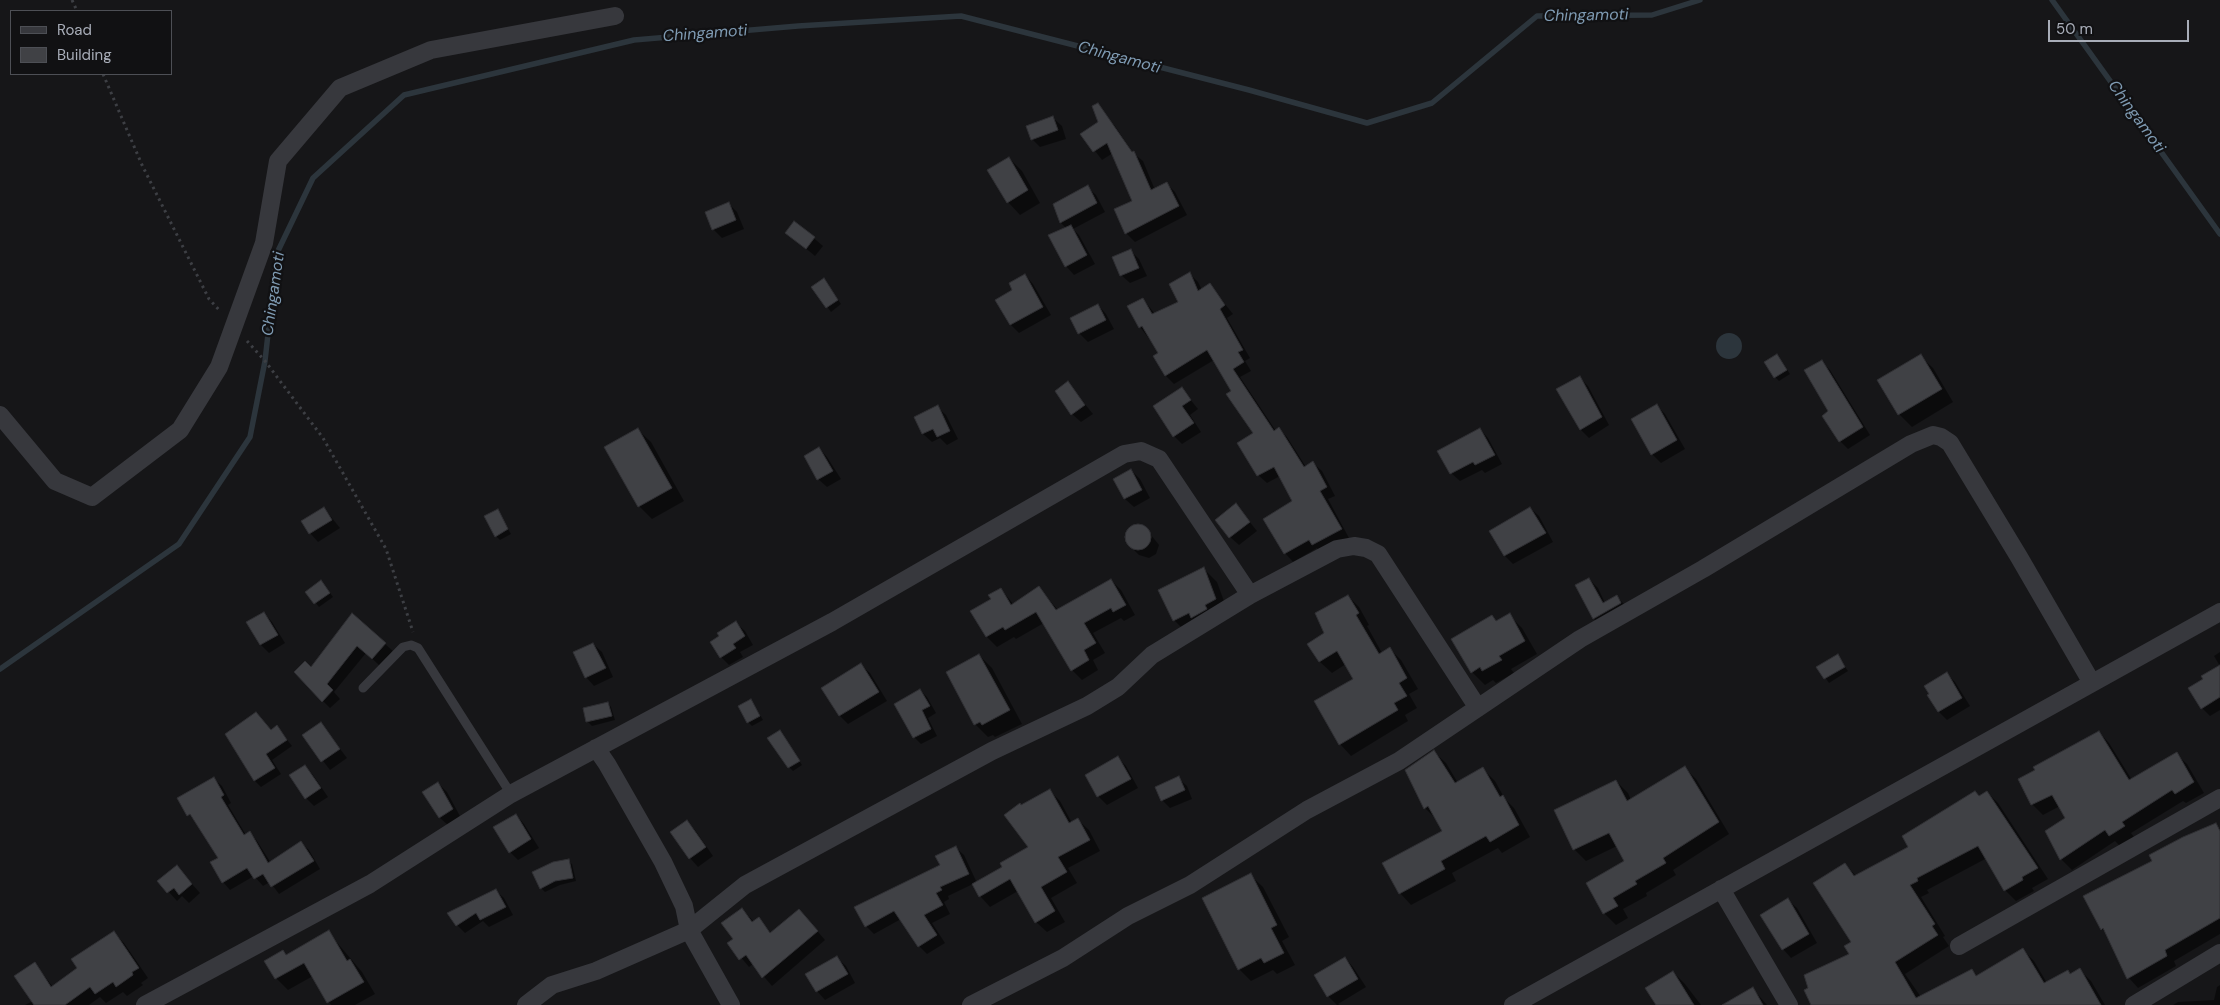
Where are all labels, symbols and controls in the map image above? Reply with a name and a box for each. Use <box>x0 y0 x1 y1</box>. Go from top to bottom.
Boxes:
water label: Chingamoti <box>1543 6 1629 26</box>
legend <box>10 10 172 75</box>
scale bar <box>2050 10 2191 42</box>
text: 50 m <box>2056 19 2093 39</box>
text: Road <box>57 20 92 40</box>
water label: Chingamoti <box>662 21 748 47</box>
water label: Chingamoti <box>1076 38 1162 78</box>
text: Building <box>57 45 112 65</box>
water label: Chingamoti <box>2103 77 2169 157</box>
water label: Chingamoti <box>259 251 289 337</box>

